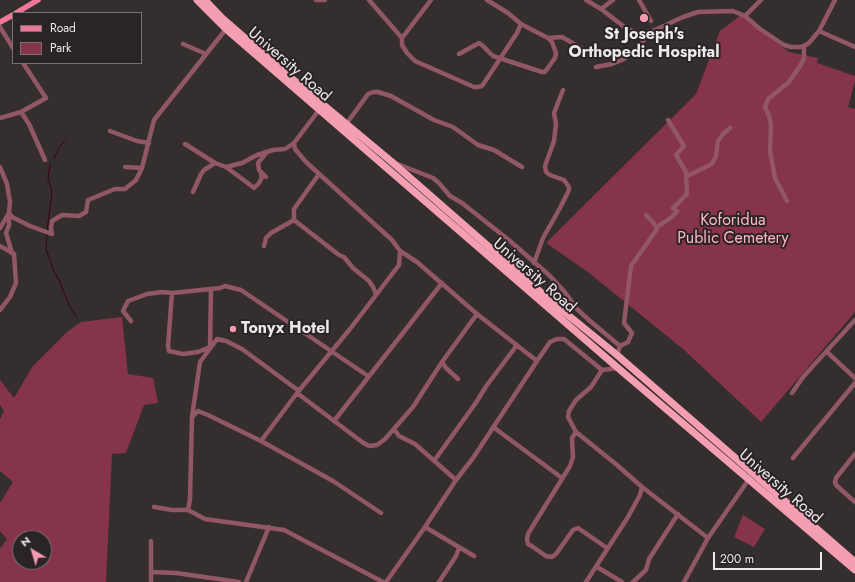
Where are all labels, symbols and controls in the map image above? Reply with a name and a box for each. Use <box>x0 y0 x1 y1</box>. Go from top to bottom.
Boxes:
legend <box>12 12 142 64</box>
marker: St Joseph's Orthopedic Hospital <box>638 12 650 24</box>
text: Road <box>50 19 76 37</box>
street label: University Road <box>243 24 335 106</box>
place label: St Joseph's Orthopedic Hospital <box>568 25 720 63</box>
text: Park <box>50 39 71 57</box>
park label: Koforidua Public Cemetery <box>677 211 789 249</box>
street label: University Road <box>488 235 580 317</box>
place label: Tonyx Hotel <box>241 319 330 339</box>
marker: Tonyx Hotel <box>228 324 238 334</box>
street label: University Road <box>734 446 826 528</box>
north arrow <box>12 530 52 570</box>
text: N <box>17 532 34 550</box>
scale bar <box>715 544 824 570</box>
text: 200 m <box>720 550 754 568</box>

